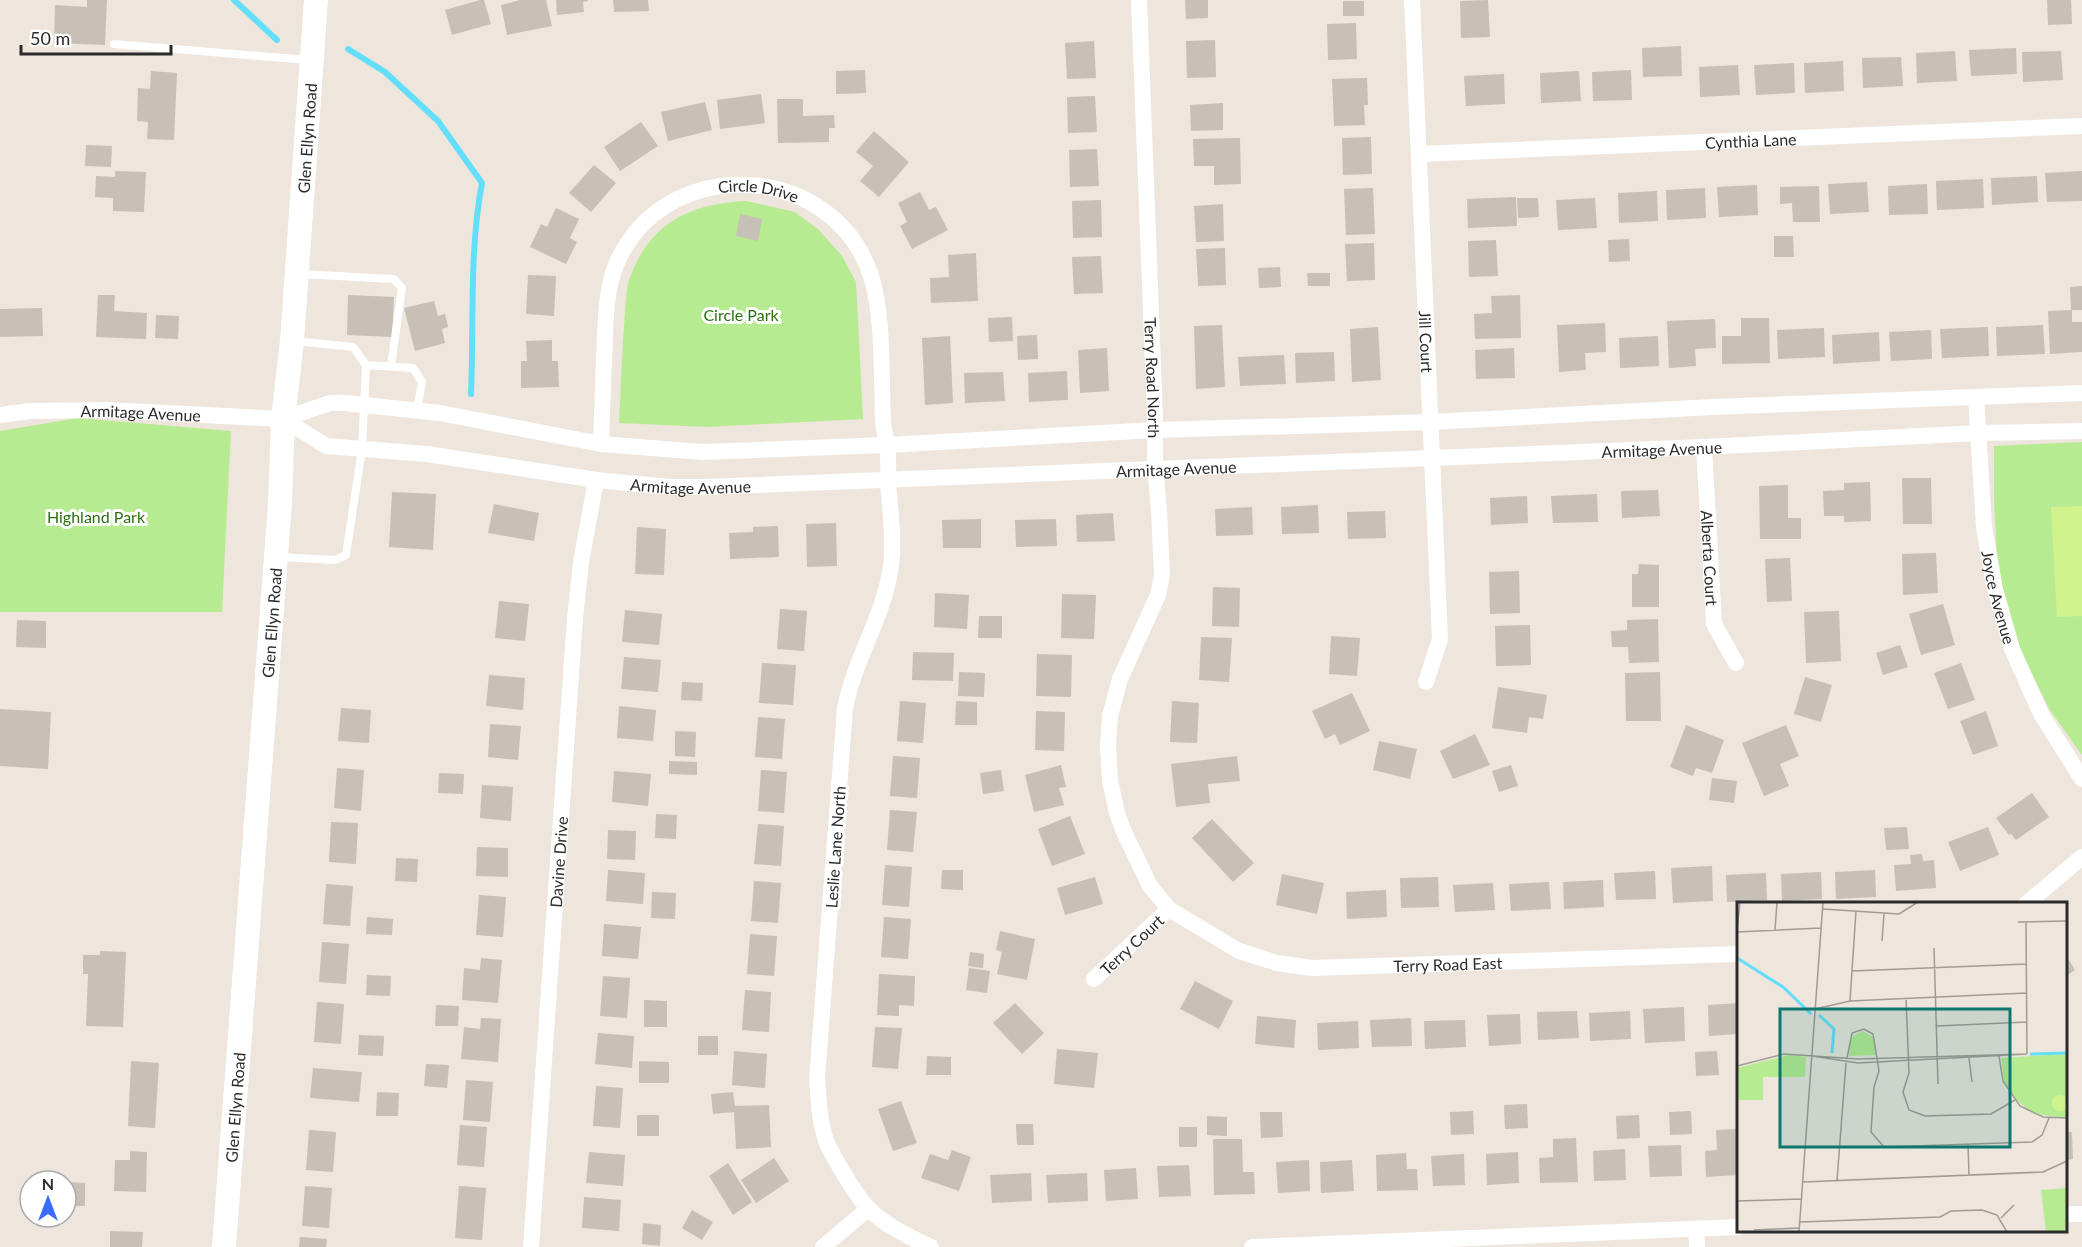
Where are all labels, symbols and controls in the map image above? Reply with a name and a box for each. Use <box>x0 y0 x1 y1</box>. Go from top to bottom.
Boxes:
scale bar <box>21 18 171 56</box>
text: 50 m <box>30 27 70 49</box>
street label: Glen Ellyn Road <box>293 82 320 194</box>
street label: Cynthia Lane <box>1705 129 1797 151</box>
street label: Circle Drive <box>717 175 802 205</box>
park label: Circle Park <box>703 305 779 324</box>
street label: Jill Court <box>1416 310 1438 373</box>
street label: Terry Road North <box>1142 317 1165 438</box>
street label: Armitage Avenue <box>80 400 201 424</box>
street label: Armitage Avenue <box>1601 437 1723 461</box>
street label: Armitage Avenue <box>1116 456 1237 480</box>
street label: Armitage Avenue <box>630 474 751 497</box>
park label: Highland Park <box>47 507 146 526</box>
street label: Alberta Court <box>1698 509 1722 606</box>
street label: Joyce Avenue <box>1979 549 2020 646</box>
street label: Glen Ellyn Road <box>257 567 285 679</box>
street label: Leslie Lane North <box>821 785 849 909</box>
street label: Davine Drive <box>545 816 571 908</box>
inset map <box>1737 902 2067 1232</box>
street label: Terry Court <box>1096 910 1167 978</box>
street label: Terry Road East <box>1393 952 1503 975</box>
street label: Glen Ellyn Road <box>221 1052 248 1163</box>
north arrow <box>18 1169 78 1229</box>
text: N <box>42 1174 54 1193</box>

